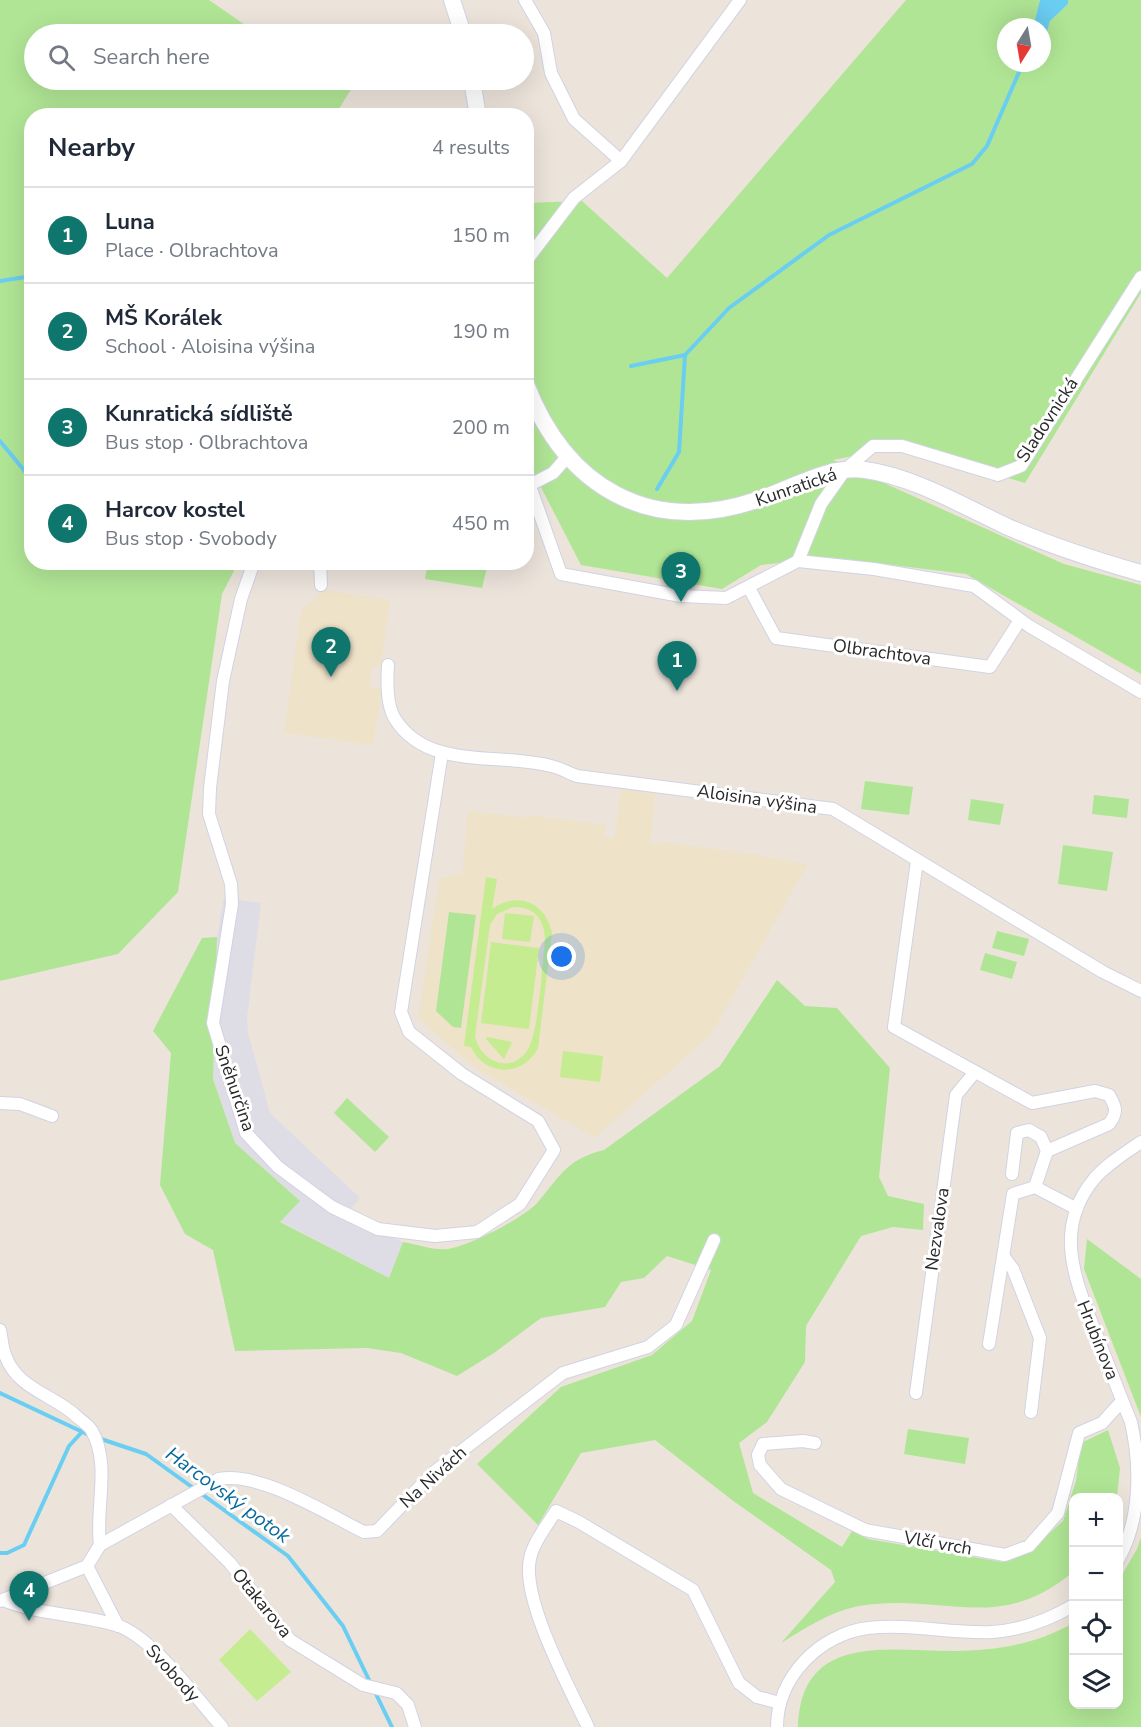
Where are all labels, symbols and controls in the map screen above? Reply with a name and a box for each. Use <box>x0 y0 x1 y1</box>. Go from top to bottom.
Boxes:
north arrow <box>997 18 1051 72</box>
search box <box>24 24 534 90</box>
icon: search <box>45 41 78 74</box>
text: Search here <box>93 42 210 72</box>
text: Nearby <box>48 130 135 165</box>
text: 4 results <box>432 134 510 161</box>
text: Luna <box>105 207 155 237</box>
text: 1 <box>62 222 74 249</box>
text: 150 m <box>452 222 510 249</box>
text: Place · Olbrachtova <box>105 237 279 264</box>
text: MŠ Korálek <box>105 303 222 333</box>
text: 2 <box>62 318 74 345</box>
text: 190 m <box>452 318 510 345</box>
text: School · Aloisina výšina <box>105 333 315 360</box>
street label: Sladovnická <box>1011 373 1083 467</box>
text: Kunratická sídliště <box>105 399 293 429</box>
text: 3 <box>62 414 74 441</box>
text: 200 m <box>452 414 510 441</box>
text: Bus stop · Olbrachtova <box>105 429 308 456</box>
street label: Kunratická <box>752 462 840 512</box>
text: Harcov kostel <box>105 495 245 525</box>
text: 4 <box>62 510 74 537</box>
text: 450 m <box>452 510 510 537</box>
text: Bus stop · Svobody <box>105 525 277 552</box>
pin: 3 <box>662 552 700 602</box>
pin: 2 <box>312 628 350 677</box>
street label: Olbrachtova <box>831 633 933 671</box>
pin: 1 <box>658 642 696 691</box>
street label: Aloisina výšina <box>695 779 819 819</box>
your location <box>547 942 576 971</box>
street label: Sněhurčina <box>209 1042 261 1134</box>
street label: Nezvalova <box>919 1186 955 1272</box>
street label: Hrubínova <box>1071 1297 1125 1383</box>
water label: Harcovský potok <box>160 1440 297 1550</box>
street label: Na Nivách <box>394 1441 472 1513</box>
map controls <box>1069 1493 1123 1709</box>
button: + <box>1069 1493 1123 1547</box>
street label: Vlčí vrch <box>901 1525 974 1561</box>
button: − <box>1069 1547 1123 1601</box>
street label: Otakarova <box>227 1563 297 1643</box>
pin: 4 <box>9 1572 48 1621</box>
button: locate <box>1069 1601 1123 1655</box>
street label: Svobody <box>141 1639 206 1708</box>
button: layers <box>1069 1655 1123 1709</box>

